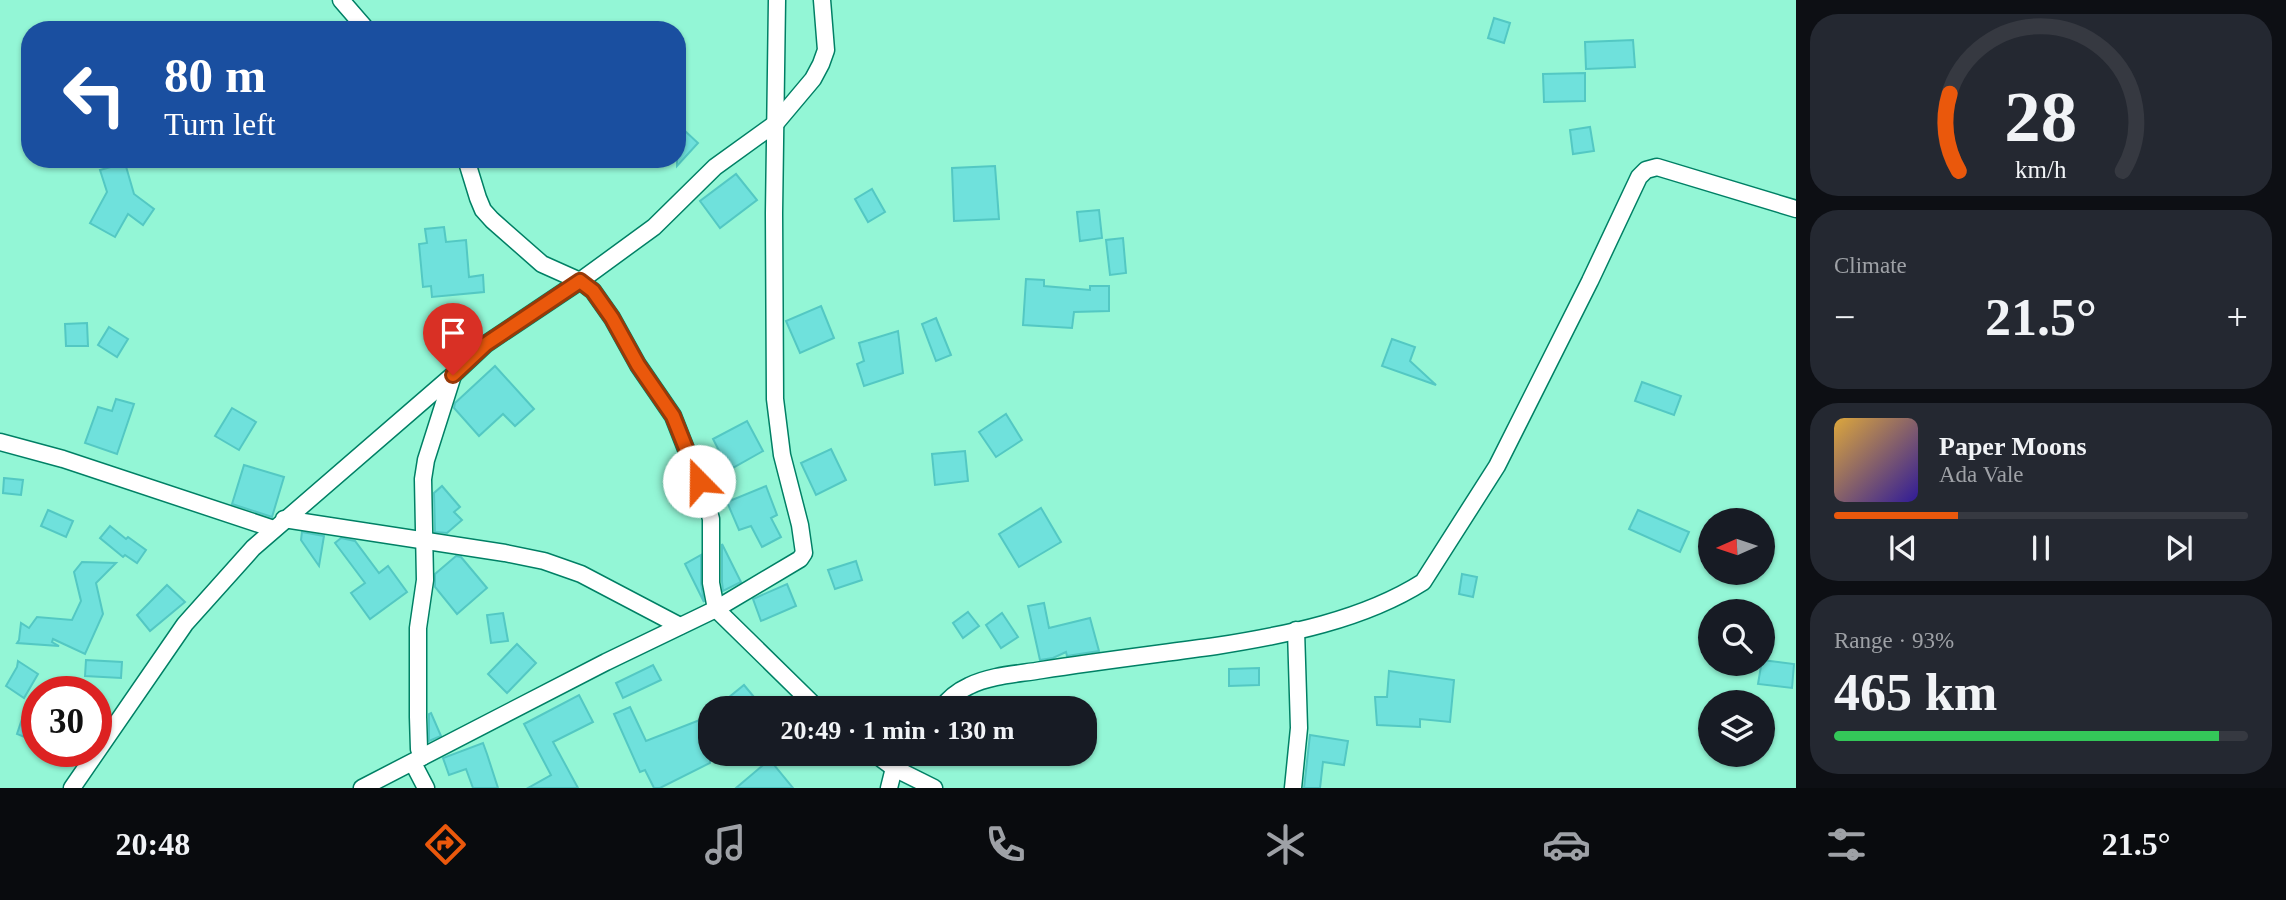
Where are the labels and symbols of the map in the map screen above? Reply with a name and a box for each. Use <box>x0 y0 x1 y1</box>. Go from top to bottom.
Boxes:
pin <box>423 303 483 375</box>
position arrow <box>662 444 736 518</box>
north arrow <box>1698 508 1774 584</box>
speed limit sign: 30 <box>21 676 112 767</box>

